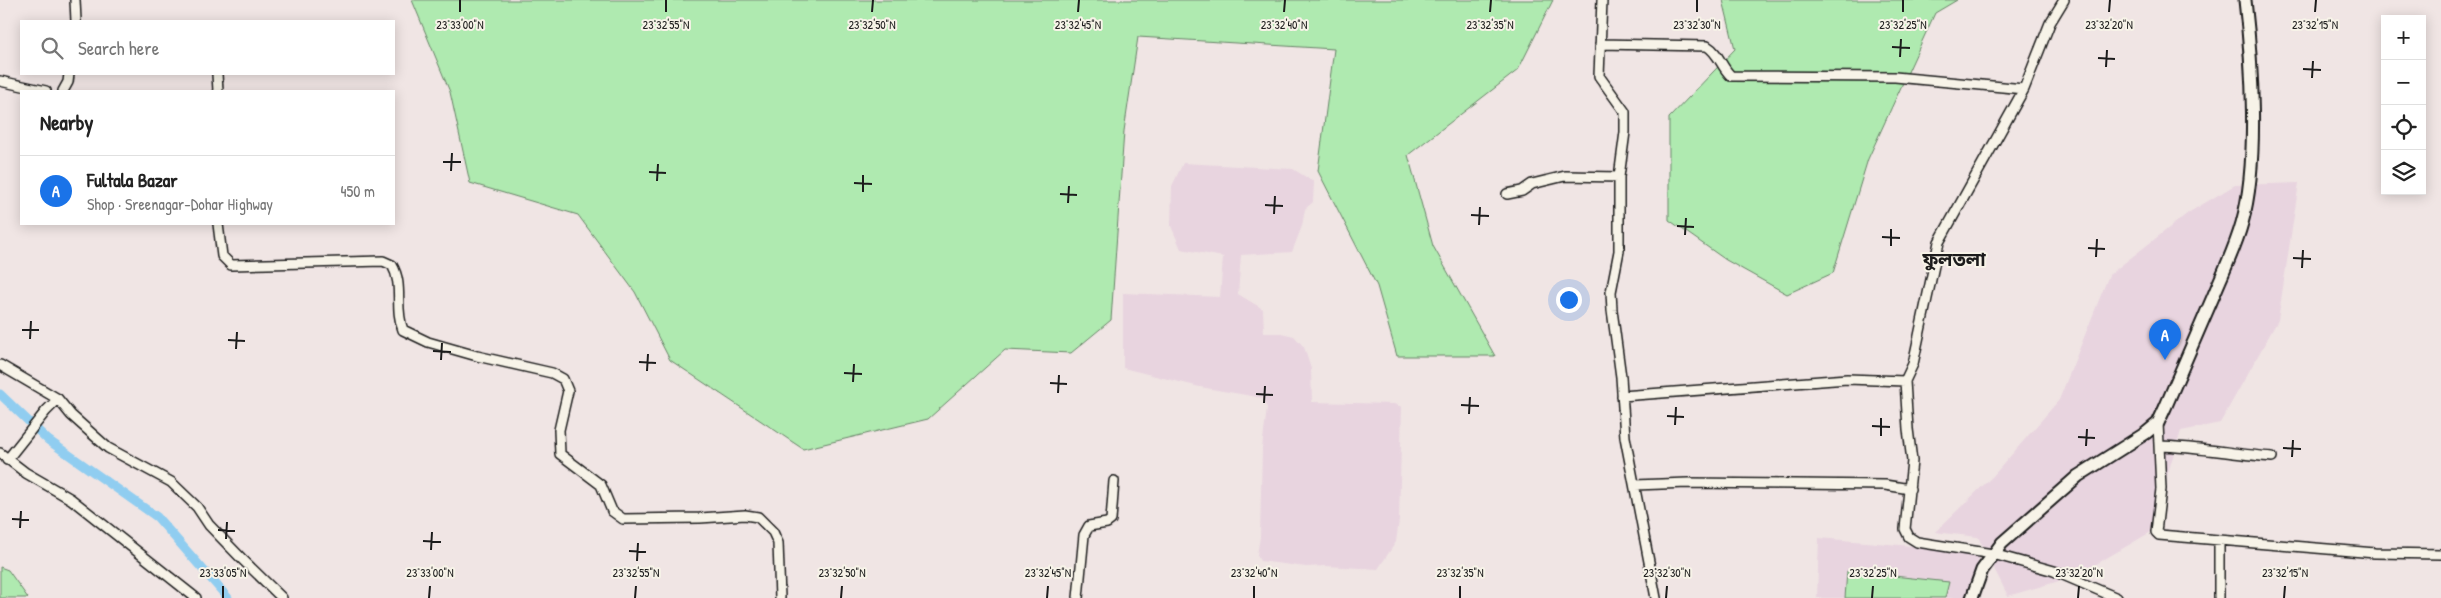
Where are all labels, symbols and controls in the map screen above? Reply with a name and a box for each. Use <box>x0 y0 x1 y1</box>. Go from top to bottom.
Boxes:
map controls <box>2381 15 2426 195</box>
button: + <box>2381 15 2426 60</box>
text: 23°33'00"N <box>436 16 484 33</box>
text: 23°32'55"N <box>643 16 689 33</box>
text: 23°32'50"N <box>848 16 896 33</box>
text: 23°32'45"N <box>1055 16 1101 33</box>
text: 23°32'40"N <box>1261 16 1307 33</box>
text: 23°32'35"N <box>1466 16 1514 33</box>
text: 23°32'30"N <box>1673 16 1721 33</box>
text: 23°32'25"N <box>1879 16 1927 33</box>
text: 23°32'20"N <box>2085 16 2133 33</box>
text: 23°32'15"N <box>2292 16 2338 33</box>
search box <box>20 20 395 75</box>
icon: search <box>38 34 66 62</box>
text: Search here <box>78 35 159 61</box>
button: − <box>2381 60 2426 105</box>
button: locate <box>2381 105 2426 150</box>
text: Nearby <box>40 108 93 137</box>
button: layers <box>2381 150 2426 195</box>
text: Fultala Bazar <box>87 167 178 193</box>
text: A <box>52 180 60 202</box>
text: 450 m <box>341 180 375 202</box>
text: Shop · Sreenagar-Dohar Highway <box>87 193 273 215</box>
district label: ফুলতলা <box>1921 246 1986 272</box>
your location <box>1556 287 1582 313</box>
pin: A <box>2149 319 2181 360</box>
text: 23°33'05"N <box>200 564 246 581</box>
text: 23°33'00"N <box>406 564 454 581</box>
text: 23°32'55"N <box>613 564 659 581</box>
text: 23°32'50"N <box>818 564 866 581</box>
text: 23°32'45"N <box>1025 564 1071 581</box>
text: 23°32'40"N <box>1231 564 1277 581</box>
text: 23°32'35"N <box>1436 564 1484 581</box>
text: 23°32'30"N <box>1643 564 1691 581</box>
text: 23°32'25"N <box>1849 564 1897 581</box>
text: 23°32'20"N <box>2055 564 2103 581</box>
text: 23°32'15"N <box>2262 564 2308 581</box>

